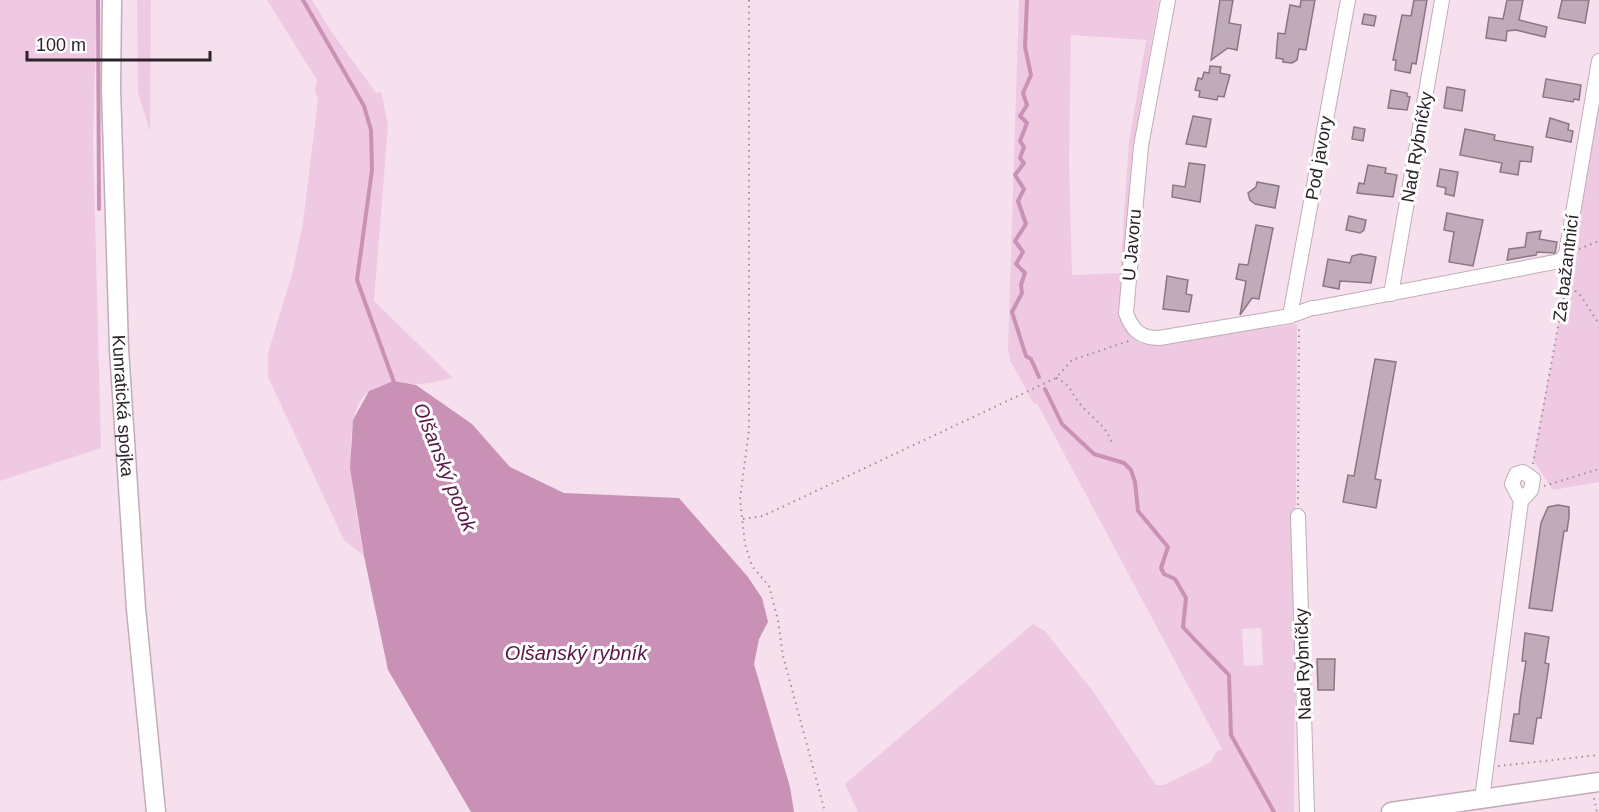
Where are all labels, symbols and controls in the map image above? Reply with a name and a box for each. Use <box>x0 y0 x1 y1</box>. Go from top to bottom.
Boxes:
scale bar <box>27 24 210 62</box>
text: 100 m <box>36 35 86 55</box>
street label: Nad Rybníčky <box>1397 90 1437 204</box>
street label: Pod javory <box>1302 114 1336 202</box>
street label: U Javoru <box>1119 208 1145 282</box>
street label: Za bažantnicí <box>1549 213 1583 323</box>
street label: Kunratická spojka <box>109 334 137 478</box>
water label: Olšanský potok <box>409 399 481 535</box>
street label: Nad Rybníčky <box>1291 608 1315 720</box>
water label: Olšanský rybník <box>505 642 648 664</box>

